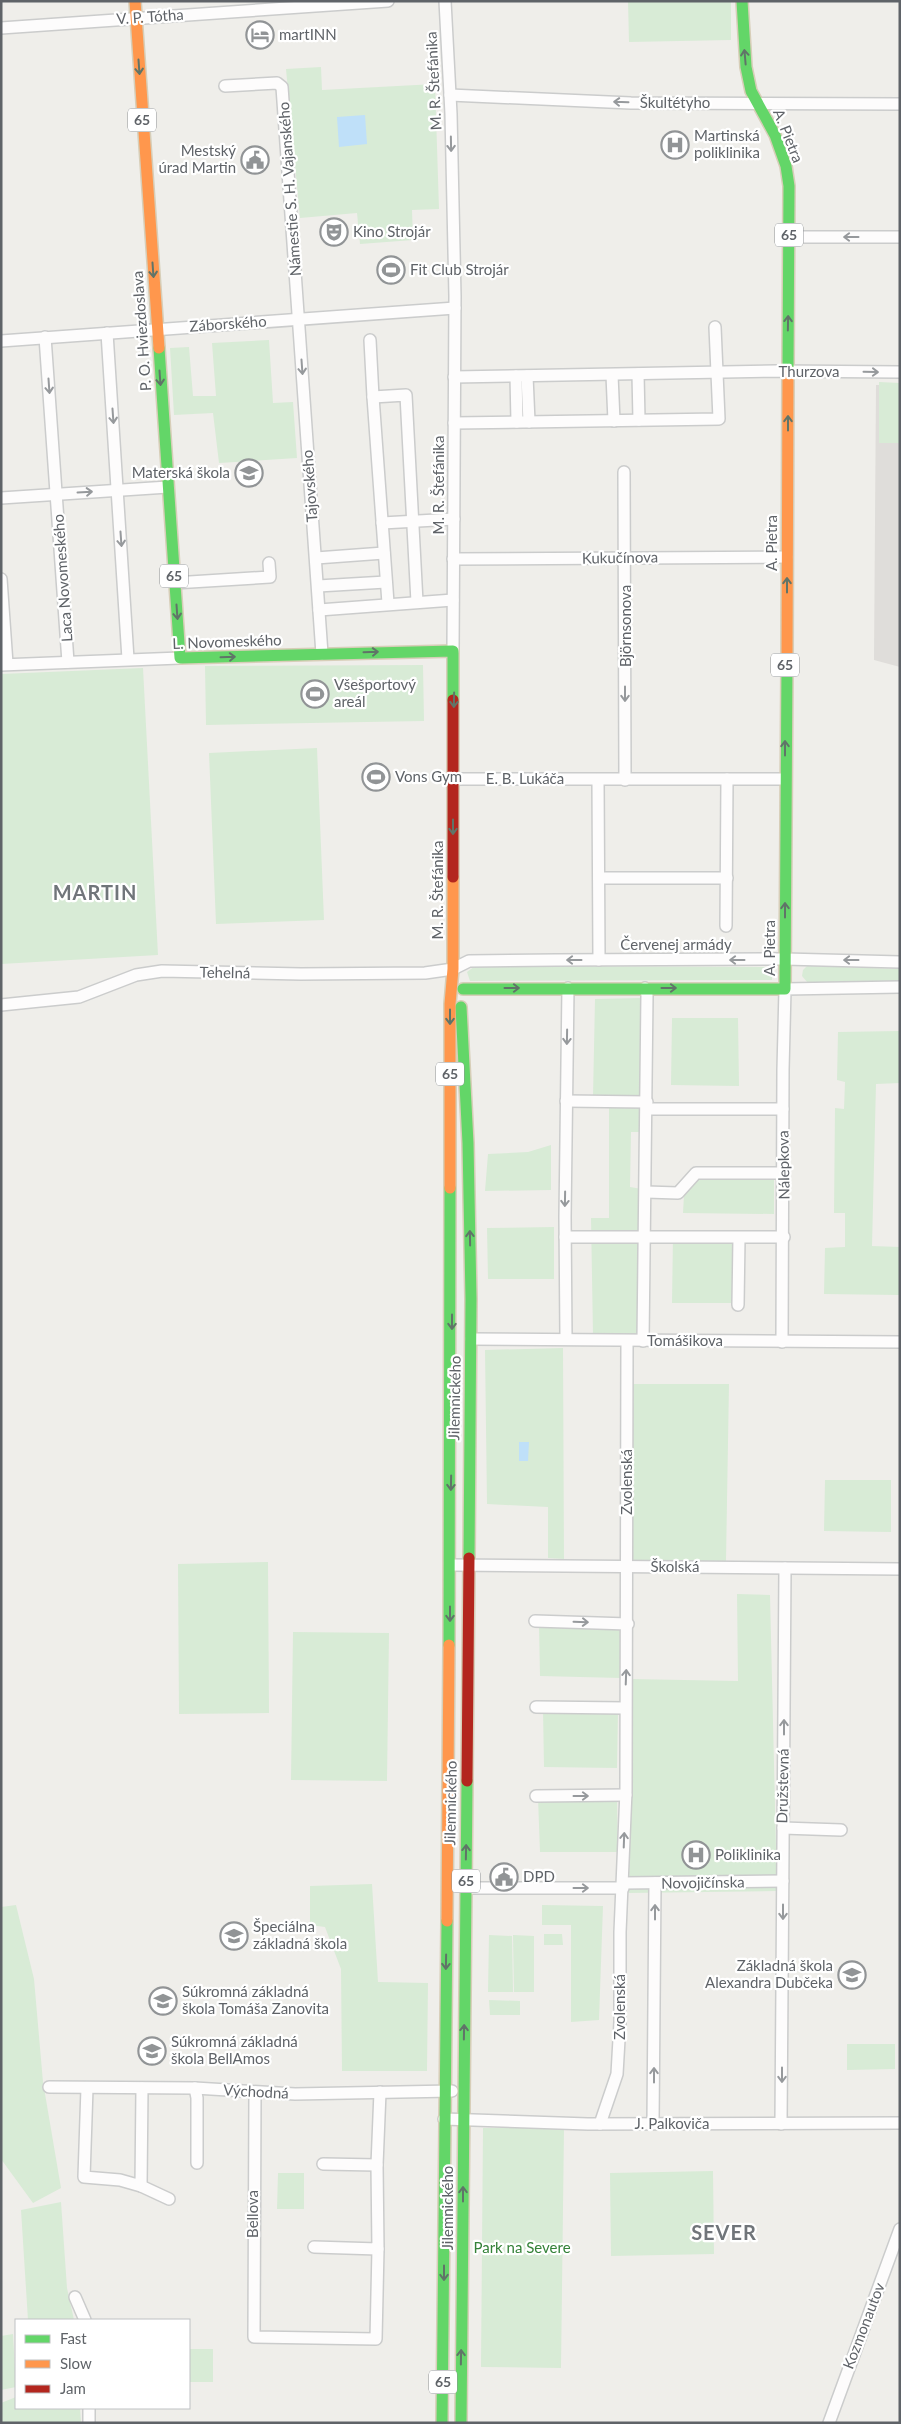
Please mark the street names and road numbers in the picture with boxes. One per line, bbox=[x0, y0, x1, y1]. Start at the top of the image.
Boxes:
street label: V. P. Tótha bbox=[116, 5, 184, 27]
street label: M. R. Štefánika bbox=[421, 31, 445, 131]
street label: Škultétyho bbox=[640, 93, 710, 111]
street label: Námestie S. H. Vajanského bbox=[274, 101, 304, 277]
street label: A. Pietra bbox=[770, 106, 808, 165]
road number: 65 bbox=[128, 108, 156, 132]
road number: 65 bbox=[775, 224, 803, 246]
street label: P. O. Hviezdoslava bbox=[128, 270, 154, 392]
street label: Záborského bbox=[189, 311, 267, 335]
street label: Thurzova bbox=[779, 362, 839, 380]
street label: M. R. Štefánika bbox=[429, 436, 447, 534]
street label: Tajovského bbox=[297, 449, 321, 523]
street label: Laca Novomeského bbox=[49, 514, 75, 642]
street label: A. Pietra bbox=[762, 515, 780, 571]
street label: Kukučínova bbox=[582, 547, 658, 567]
road number: 65 bbox=[160, 564, 188, 588]
street label: Björnsonova bbox=[616, 585, 634, 667]
street label: L. Novomeského bbox=[172, 630, 282, 652]
road number: 65 bbox=[771, 654, 799, 676]
street label: E. B. Lukáča bbox=[486, 769, 564, 787]
street label: M. R. Štefánika bbox=[428, 841, 446, 939]
street label: A. Pietra bbox=[760, 920, 778, 976]
street label: Červenej armády bbox=[620, 935, 732, 953]
street label: Tehelná bbox=[200, 963, 250, 981]
road number: 65 bbox=[436, 1062, 464, 1086]
street label: Nálepkova bbox=[773, 1130, 793, 1200]
street label: Tomášikova bbox=[647, 1331, 723, 1349]
street label: Jilemnického bbox=[444, 1355, 464, 1441]
street label: Zvolenská bbox=[617, 1449, 635, 1515]
street label: Školská bbox=[651, 1557, 699, 1575]
street label: Družstevná bbox=[772, 1748, 792, 1824]
street label: Jilemnického bbox=[440, 1760, 460, 1846]
road number: 65 bbox=[452, 1870, 480, 1892]
street label: Novojičínska bbox=[661, 1872, 745, 1892]
street label: Zvolenská bbox=[610, 1974, 628, 2040]
street label: Východná bbox=[223, 2080, 289, 2102]
street label: J. Palkoviča bbox=[635, 2114, 709, 2132]
street label: Jilemnického bbox=[438, 2166, 456, 2250]
street label: Bellova bbox=[243, 2190, 261, 2238]
street label: Kozmonautov bbox=[838, 2280, 888, 2371]
road number: 65 bbox=[429, 2370, 457, 2394]

